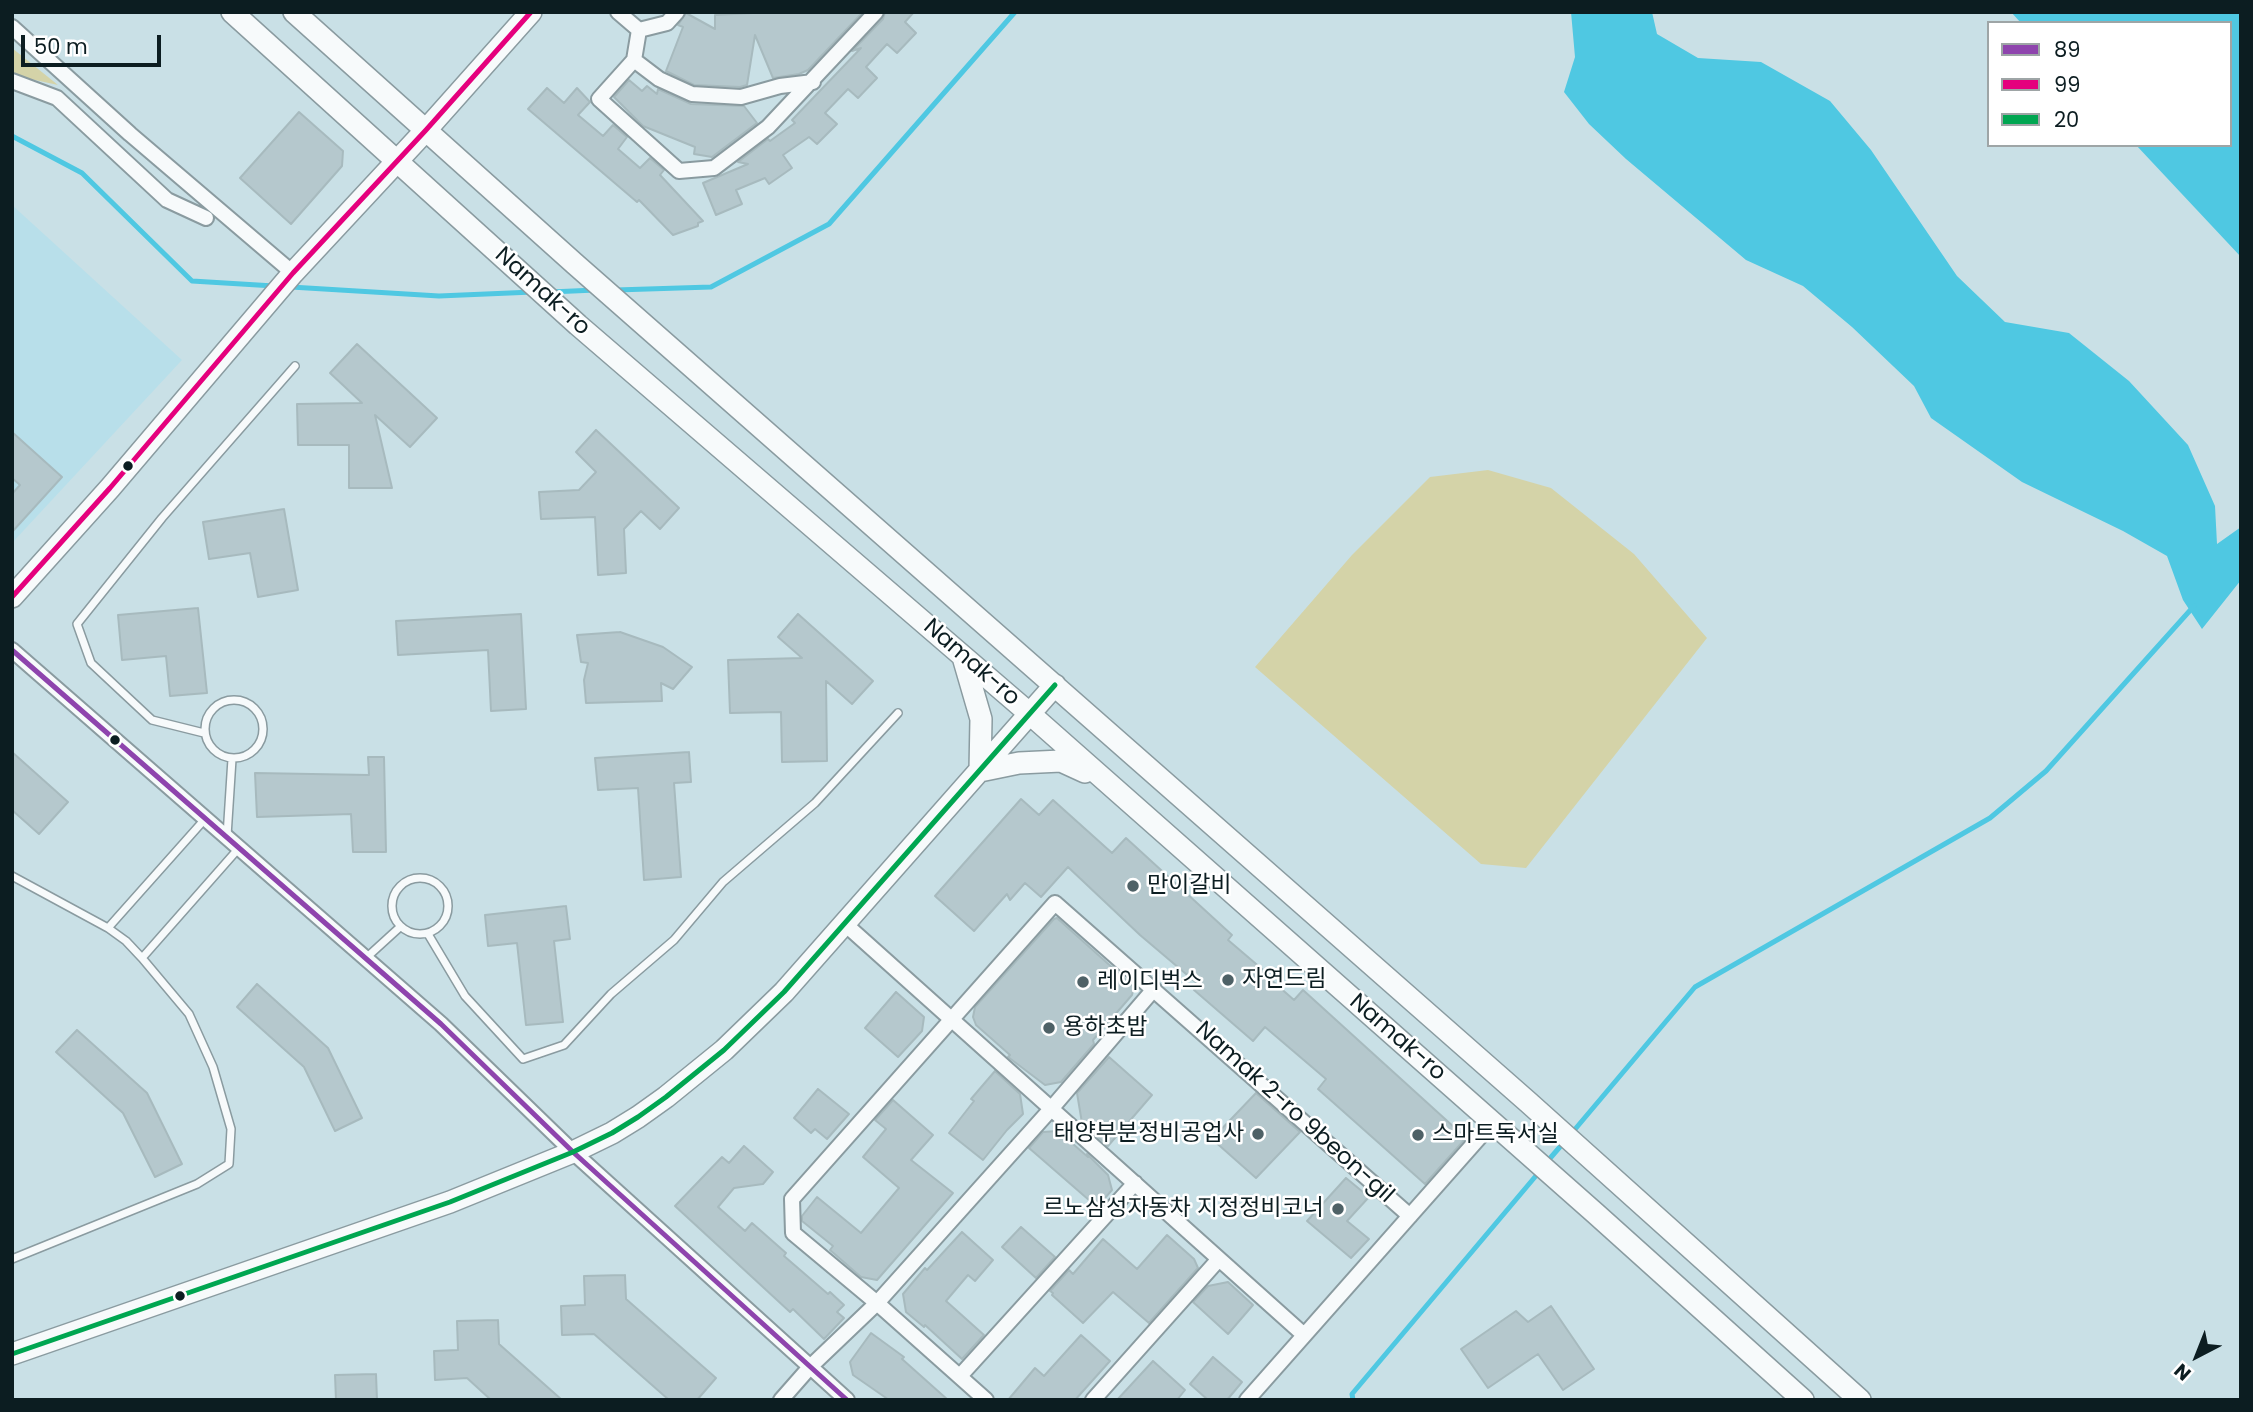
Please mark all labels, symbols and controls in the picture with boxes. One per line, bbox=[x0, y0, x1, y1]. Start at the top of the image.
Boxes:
scale bar bbox=[24, 21, 164, 65]
legend bbox=[1987, 21, 2232, 147]
text: 50 m bbox=[34, 32, 88, 61]
text: 89 bbox=[2054, 35, 2080, 64]
text: 99 bbox=[2054, 70, 2080, 99]
text: 20 bbox=[2054, 105, 2079, 134]
street label: Namak-ro bbox=[489, 242, 595, 342]
unlabelled marker bbox=[121, 459, 135, 473]
street label: Namak-ro bbox=[917, 614, 1025, 712]
unlabelled marker bbox=[108, 733, 122, 747]
place label: 만이갈비 bbox=[1147, 872, 1232, 900]
marker: 만이갈비 bbox=[1125, 878, 1141, 894]
place label: 자연드림 bbox=[1242, 966, 1327, 994]
place label: 레이디벅스 bbox=[1097, 968, 1203, 996]
marker: 자연드림 bbox=[1220, 972, 1236, 988]
marker: 레이디벅스 bbox=[1075, 974, 1091, 990]
street label: Namak-ro bbox=[1343, 989, 1451, 1087]
place label: 용하초밥 bbox=[1063, 1014, 1148, 1042]
street label: Namak 2-ro 9beon-gil bbox=[1189, 1017, 1399, 1209]
marker: 용하초밥 bbox=[1041, 1020, 1057, 1036]
place label: 태양부분정비공업사 bbox=[1054, 1120, 1244, 1148]
place label: 스마트독서실 bbox=[1432, 1121, 1559, 1149]
marker: 태양부분정비공업사 bbox=[1250, 1126, 1266, 1142]
marker: 스마트독서실 bbox=[1410, 1127, 1426, 1143]
place label: 르노삼성자동차 지정정비코너 bbox=[1043, 1195, 1324, 1223]
marker: 르노삼성자동차 지정정비코너 bbox=[1330, 1201, 1346, 1217]
unlabelled marker bbox=[173, 1289, 187, 1303]
north arrow bbox=[2162, 1321, 2232, 1391]
text: N bbox=[2168, 1357, 2197, 1387]

